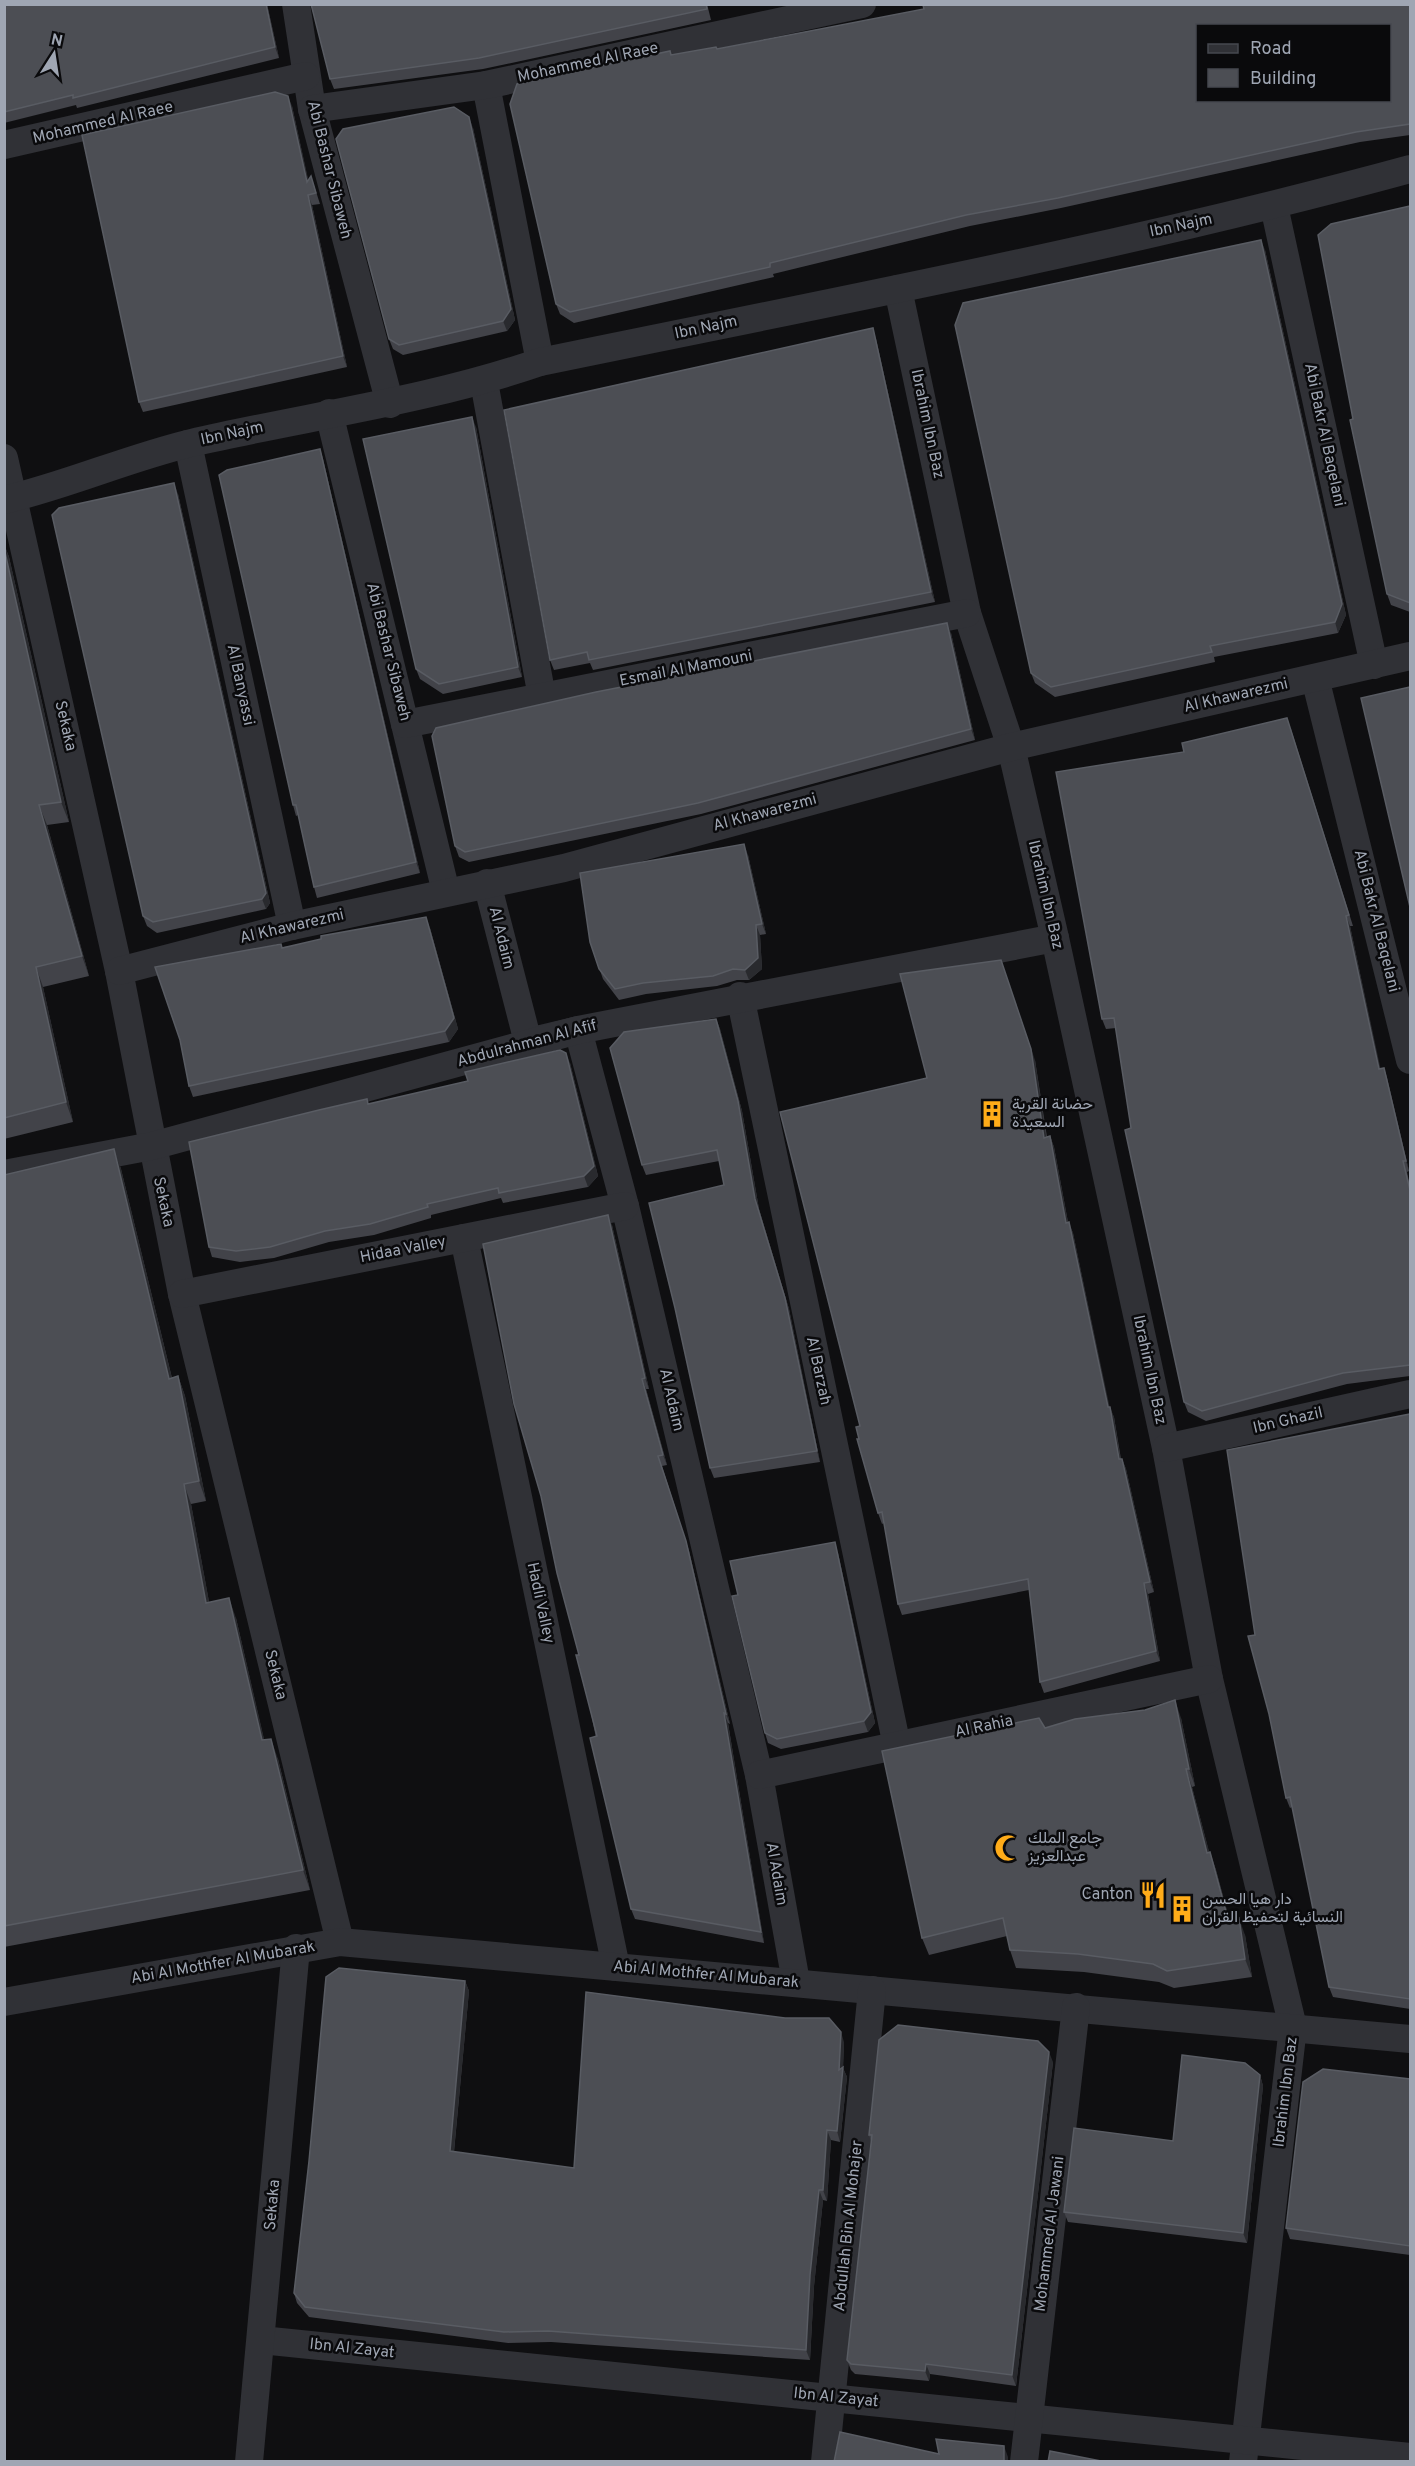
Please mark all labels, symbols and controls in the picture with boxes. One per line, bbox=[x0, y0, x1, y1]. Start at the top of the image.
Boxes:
north arrow bbox=[24, 24, 84, 84]
legend bbox=[1196, 24, 1391, 102]
text: N bbox=[49, 30, 64, 52]
street label: Mohammed Al Raee bbox=[516, 38, 660, 88]
text: Road bbox=[1250, 38, 1292, 61]
text: Building bbox=[1250, 68, 1316, 91]
street label: Mohammed Al Raee bbox=[31, 97, 175, 149]
street label: Abi Bashar Sibaweh bbox=[302, 99, 356, 241]
street label: Ibn Najm bbox=[1148, 210, 1214, 242]
street label: Ibn Najm bbox=[673, 312, 739, 344]
street label: Abi Bakr Al Baqelani bbox=[1299, 361, 1349, 509]
street label: Ibrahim Ibn Baz bbox=[906, 367, 948, 481]
street label: Ibn Najm bbox=[199, 418, 265, 450]
street label: Abi Bashar Sibaweh bbox=[361, 581, 415, 723]
street label: Al Banyassi bbox=[222, 642, 258, 728]
street label: Esmail Al Mamouni bbox=[618, 646, 754, 692]
street label: Al Khawarezmi bbox=[1182, 674, 1290, 718]
street label: Sekaka bbox=[50, 699, 80, 753]
street label: Al Khawarezmi bbox=[711, 790, 819, 836]
street label: Ibrahim Ibn Baz bbox=[1023, 838, 1067, 952]
street label: Abi Bakr Al Baqelani bbox=[1349, 848, 1403, 994]
street label: Al Khawarezmi bbox=[238, 905, 346, 949]
street label: Al Adaim bbox=[484, 905, 518, 971]
street label: Abdulrahman Al Afif bbox=[455, 1016, 600, 1072]
place label: حضانة القرية السعيدة bbox=[1012, 1095, 1093, 1133]
building icon: حضانة القرية السعيدة bbox=[977, 1099, 1007, 1129]
street label: Sekaka bbox=[148, 1175, 178, 1229]
street label: Hidaa Valley bbox=[358, 1232, 448, 1268]
street label: Ibrahim Ibn Baz bbox=[1128, 1313, 1170, 1427]
street label: Al Barzah bbox=[801, 1335, 835, 1407]
street label: Al Adaim bbox=[654, 1367, 688, 1433]
street label: Ibn Ghazil bbox=[1251, 1403, 1325, 1439]
street label: Hadli Valley bbox=[522, 1561, 558, 1645]
street label: Sekaka bbox=[259, 1648, 291, 1702]
street label: Al Rahia bbox=[953, 1711, 1015, 1743]
place label: جامع الملك عبدالعزيز bbox=[1027, 1829, 1102, 1867]
mosque icon: جامع الملك عبدالعزيز bbox=[993, 1833, 1023, 1863]
street label: Al Adaim bbox=[761, 1841, 791, 1907]
restaurant icon: Canton bbox=[1138, 1880, 1168, 1910]
place label: Canton bbox=[1082, 1885, 1133, 1905]
place label: دار هيا الحسن النسائية لتحفيظ القران bbox=[1202, 1890, 1343, 1928]
building icon: دار هيا الحسن النسائية لتحفيظ القران bbox=[1167, 1894, 1197, 1924]
street label: Abi Al Mothfer Al Mubarak bbox=[129, 1937, 317, 1989]
street label: Abi Al Mothfer Al Mubarak bbox=[612, 1957, 800, 1993]
street label: Ibrahim Ibn Baz bbox=[1269, 2035, 1303, 2149]
street label: Abdullah Bin Al Mohajer bbox=[830, 2139, 868, 2313]
street label: Mohammed Al Jawani bbox=[1031, 2155, 1069, 2313]
street label: Sekaka bbox=[261, 2179, 285, 2231]
street label: Ibn Al Zayat bbox=[308, 2335, 396, 2363]
street label: Ibn Al Zayat bbox=[792, 2384, 880, 2412]

